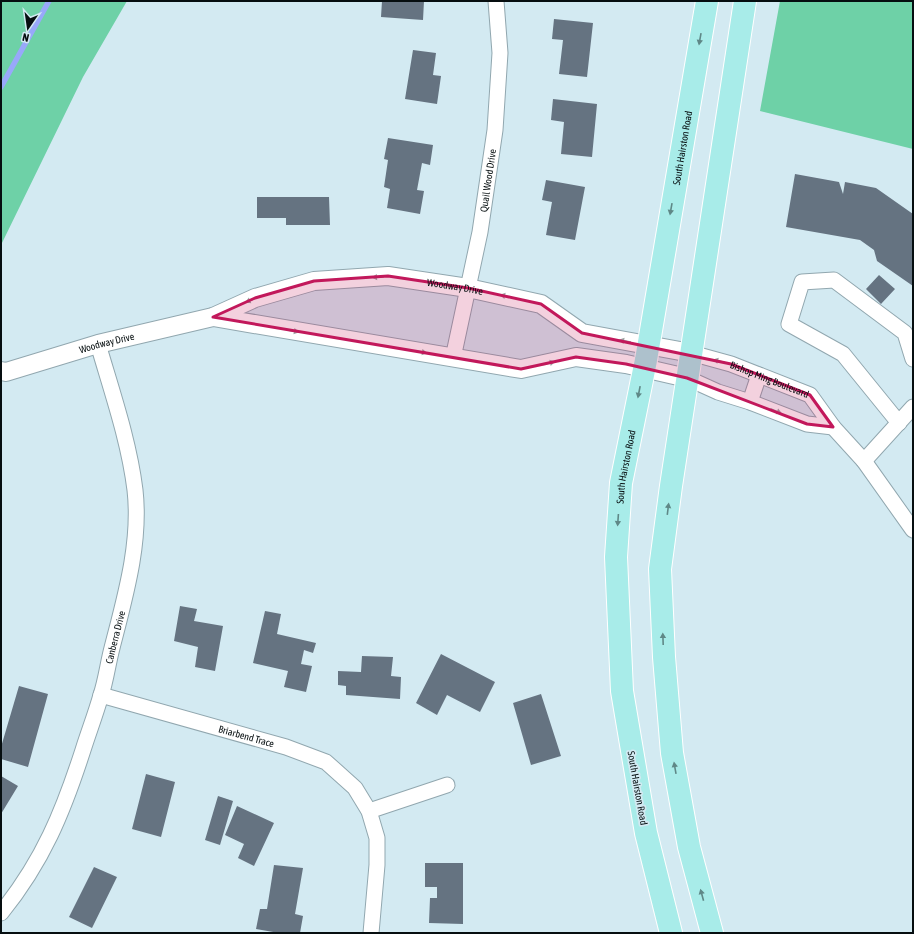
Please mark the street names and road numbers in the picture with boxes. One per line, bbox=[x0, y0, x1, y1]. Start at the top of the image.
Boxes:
street label: South Hairston Road bbox=[671, 110, 694, 186]
street label: Quail Wood Drive bbox=[478, 148, 498, 213]
street label: Woodway Drive bbox=[426, 277, 484, 297]
street label: Woodway Drive bbox=[78, 331, 136, 355]
street label: Bishop Ming Boulevard bbox=[729, 359, 811, 400]
street label: South Hairston Road bbox=[615, 429, 638, 504]
street label: Canberra Drive bbox=[104, 609, 127, 665]
street label: Briarbend Trace bbox=[217, 723, 276, 750]
street label: South Hairston Road bbox=[626, 750, 649, 826]

